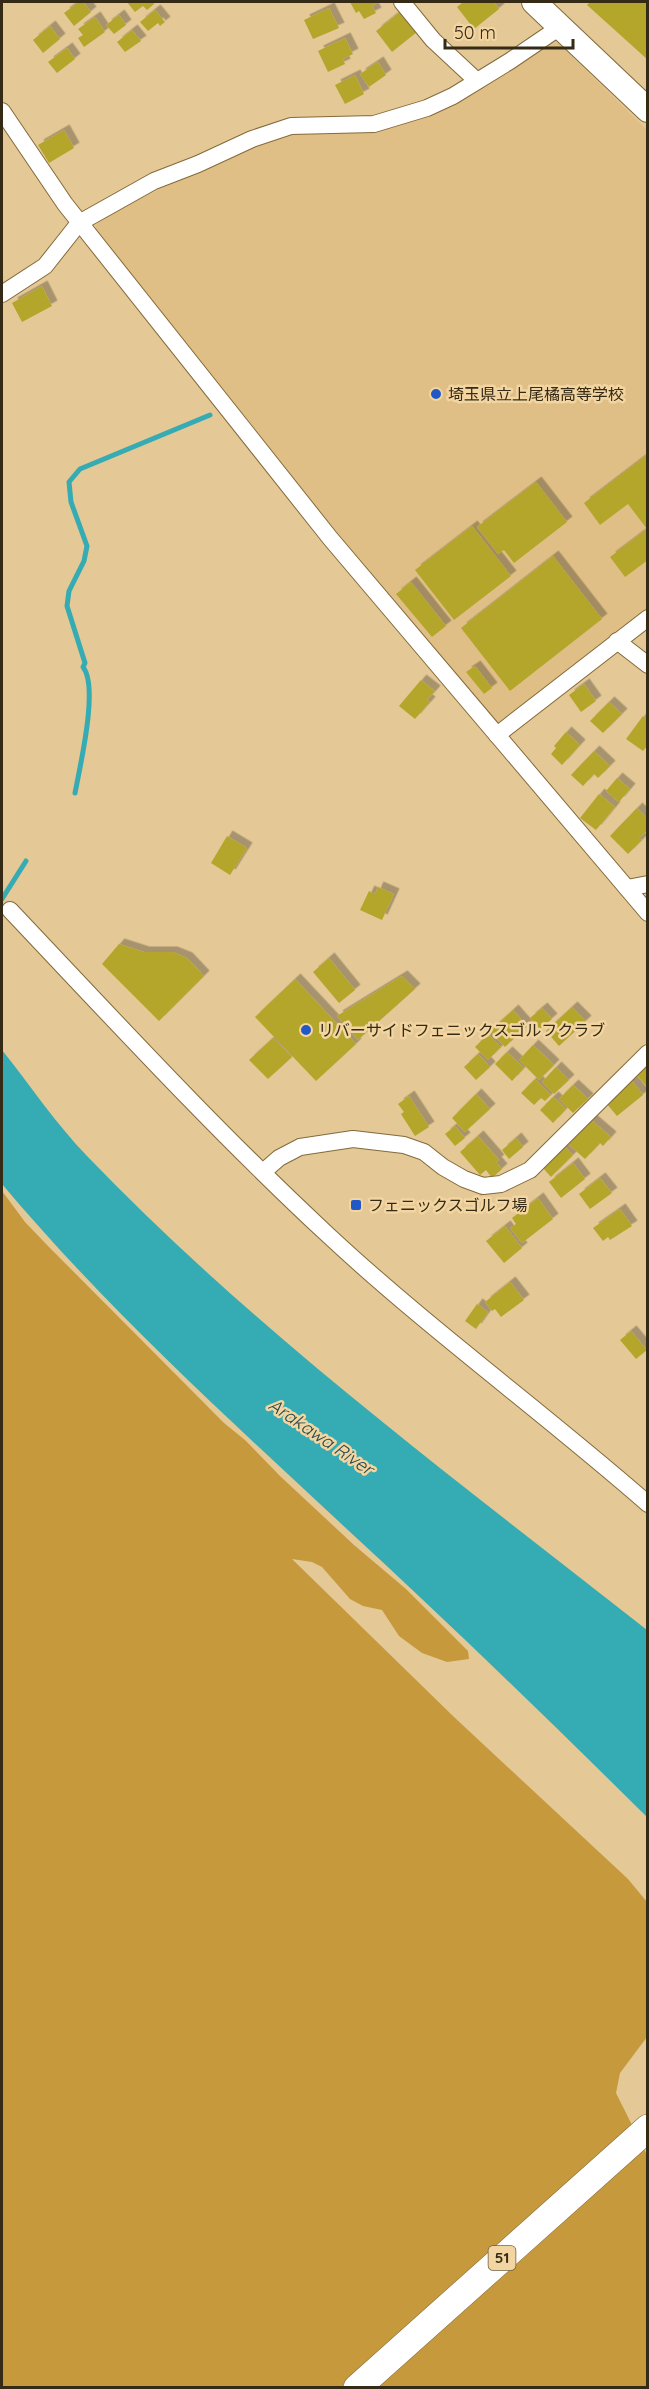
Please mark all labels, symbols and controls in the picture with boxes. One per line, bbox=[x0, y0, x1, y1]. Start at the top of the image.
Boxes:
scale bar bbox=[445, 12, 572, 50]
text: 50 m bbox=[454, 21, 496, 44]
place label: 埼玉県立上尾橘高等学校 bbox=[448, 384, 624, 404]
marker: 埼玉県立上尾橘高等学校 bbox=[429, 387, 443, 401]
place label: リバーサイドフェニックスゴルフクラブ bbox=[318, 1020, 605, 1040]
marker: リバーサイドフェニックスゴルフクラブ bbox=[299, 1023, 313, 1037]
place label: フェニックスゴルフ場 bbox=[368, 1195, 528, 1215]
marker: フェニックスゴルフ場 bbox=[349, 1198, 363, 1212]
water label: Arakawa River bbox=[264, 1393, 380, 1481]
road number: 51 bbox=[488, 2246, 516, 2270]

